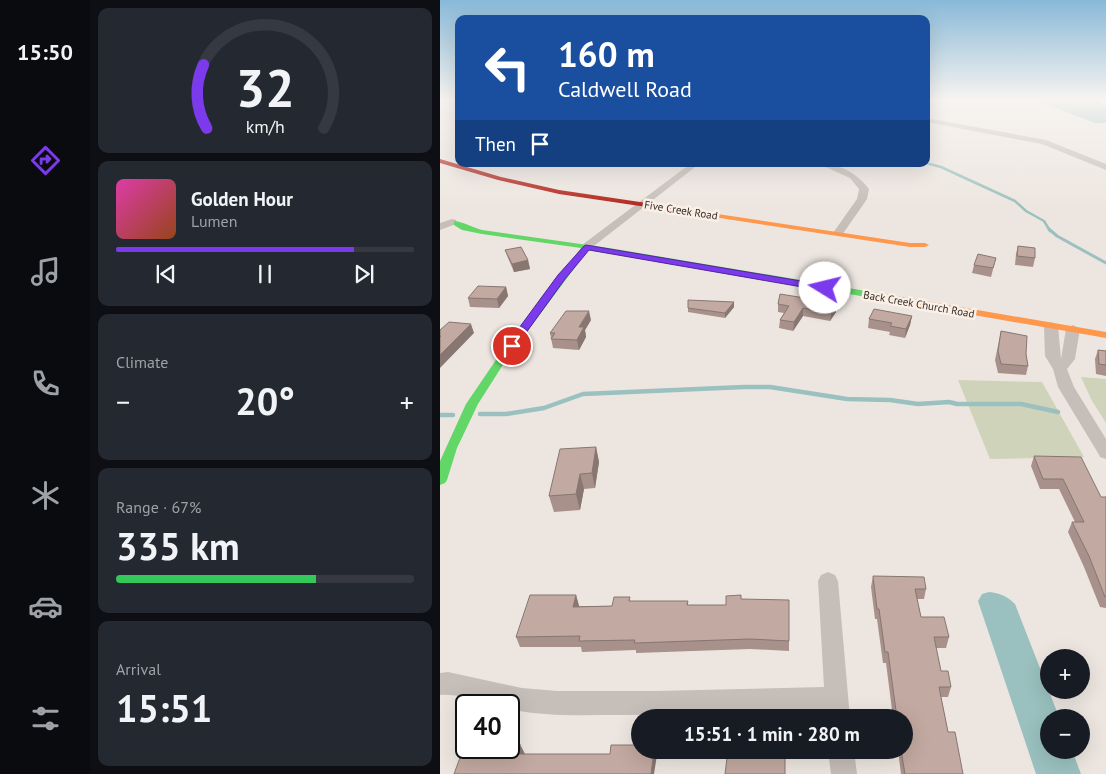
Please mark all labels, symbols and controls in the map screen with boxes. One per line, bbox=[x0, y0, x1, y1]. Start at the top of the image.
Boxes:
text: 160 m bbox=[558, 31, 655, 77]
icon: left bbox=[475, 35, 540, 100]
text: 15:50 bbox=[17, 38, 73, 66]
text: 32 bbox=[236, 54, 294, 121]
text: Caldwell Road bbox=[558, 75, 692, 103]
text: km/h bbox=[245, 115, 285, 138]
icon: arrive bbox=[526, 130, 554, 158]
text: Then bbox=[475, 132, 516, 156]
icon: directions bbox=[28, 143, 63, 178]
text: Golden Hour bbox=[191, 187, 293, 211]
street label: Five Creek Road bbox=[643, 197, 719, 223]
text: Lumen bbox=[191, 211, 237, 231]
icon: music bbox=[28, 254, 63, 289]
icon: previous bbox=[152, 260, 180, 288]
icon: pause bbox=[251, 260, 279, 288]
icon: next bbox=[350, 260, 378, 288]
position arrow bbox=[798, 261, 850, 313]
street label: Back Creek Church Road bbox=[862, 287, 976, 321]
pin bbox=[491, 325, 533, 367]
icon: arrive bbox=[498, 332, 526, 360]
text: Climate bbox=[116, 352, 168, 372]
icon: phone bbox=[28, 366, 63, 401]
text: 20° bbox=[235, 376, 295, 425]
text: − bbox=[116, 383, 130, 420]
text: + bbox=[400, 383, 414, 420]
icon: climate bbox=[28, 478, 63, 513]
text: Range · 67% bbox=[116, 497, 201, 517]
text: 335 km bbox=[116, 521, 240, 570]
icon: car bbox=[28, 589, 63, 624]
map controls bbox=[1040, 649, 1090, 759]
button: + bbox=[1040, 649, 1090, 699]
text: Arrival bbox=[116, 659, 161, 679]
text: 15:51 bbox=[116, 683, 212, 732]
speed limit sign: 40 bbox=[455, 694, 520, 759]
icon: filters bbox=[28, 701, 63, 736]
button: − bbox=[1040, 709, 1090, 759]
text: 15:51 · 1 min · 280 m bbox=[684, 722, 860, 746]

